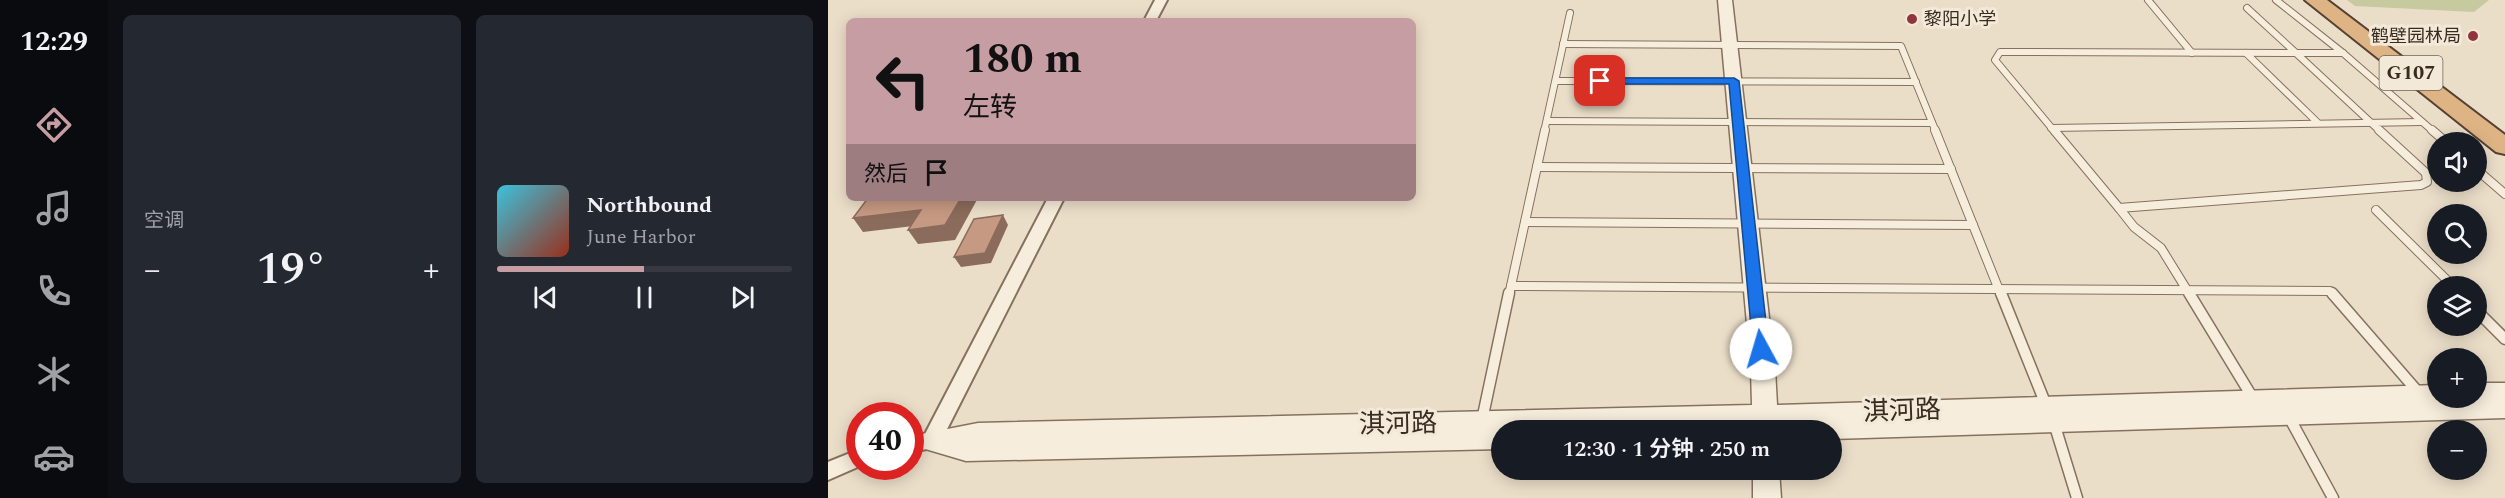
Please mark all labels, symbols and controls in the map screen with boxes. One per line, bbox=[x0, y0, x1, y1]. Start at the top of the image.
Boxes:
place label: 黎阳小学 bbox=[1924, 6, 1996, 33]
marker: 黎阳小学 bbox=[1905, 12, 1919, 26]
text: 12:29 bbox=[20, 21, 88, 63]
place label: 鹤壁园林局 bbox=[2371, 23, 2461, 50]
text: 180 m bbox=[963, 28, 1082, 91]
marker: 鹤壁园林局 bbox=[2466, 29, 2480, 43]
icon: left bbox=[864, 42, 942, 120]
pin bbox=[1574, 55, 1625, 106]
road number: G107 bbox=[2380, 56, 2442, 90]
icon: arrive bbox=[1583, 64, 1616, 97]
text: 左转 bbox=[963, 87, 1017, 129]
icon: directions bbox=[33, 104, 75, 146]
map controls bbox=[2427, 132, 2487, 480]
button: sound bbox=[2427, 132, 2487, 192]
icon: arrive bbox=[920, 156, 953, 189]
text: 然后 bbox=[864, 158, 908, 191]
icon: music bbox=[33, 187, 75, 229]
text: Northbound bbox=[587, 189, 712, 222]
button: search bbox=[2427, 204, 2487, 264]
text: 空调 bbox=[144, 206, 184, 236]
text: June Harbor bbox=[587, 222, 696, 252]
text: 19° bbox=[256, 235, 327, 304]
text: − bbox=[144, 245, 161, 295]
text: + bbox=[423, 245, 440, 295]
icon: phone bbox=[33, 270, 75, 312]
button: layers bbox=[2427, 276, 2487, 336]
icon: previous bbox=[529, 281, 562, 314]
icon: pause bbox=[628, 281, 661, 314]
icon: next bbox=[726, 281, 759, 314]
position arrow bbox=[1729, 317, 1793, 381]
button: + bbox=[2427, 348, 2487, 408]
icon: climate bbox=[33, 353, 75, 395]
street label: 淇河路 bbox=[1862, 390, 1942, 432]
speed limit sign: 40 bbox=[846, 402, 924, 480]
street label: 淇河路 bbox=[1359, 403, 1437, 445]
button: − bbox=[2427, 420, 2487, 480]
text: 12:30 · 1 分钟 · 250 m bbox=[1563, 433, 1770, 466]
icon: car bbox=[33, 436, 75, 478]

